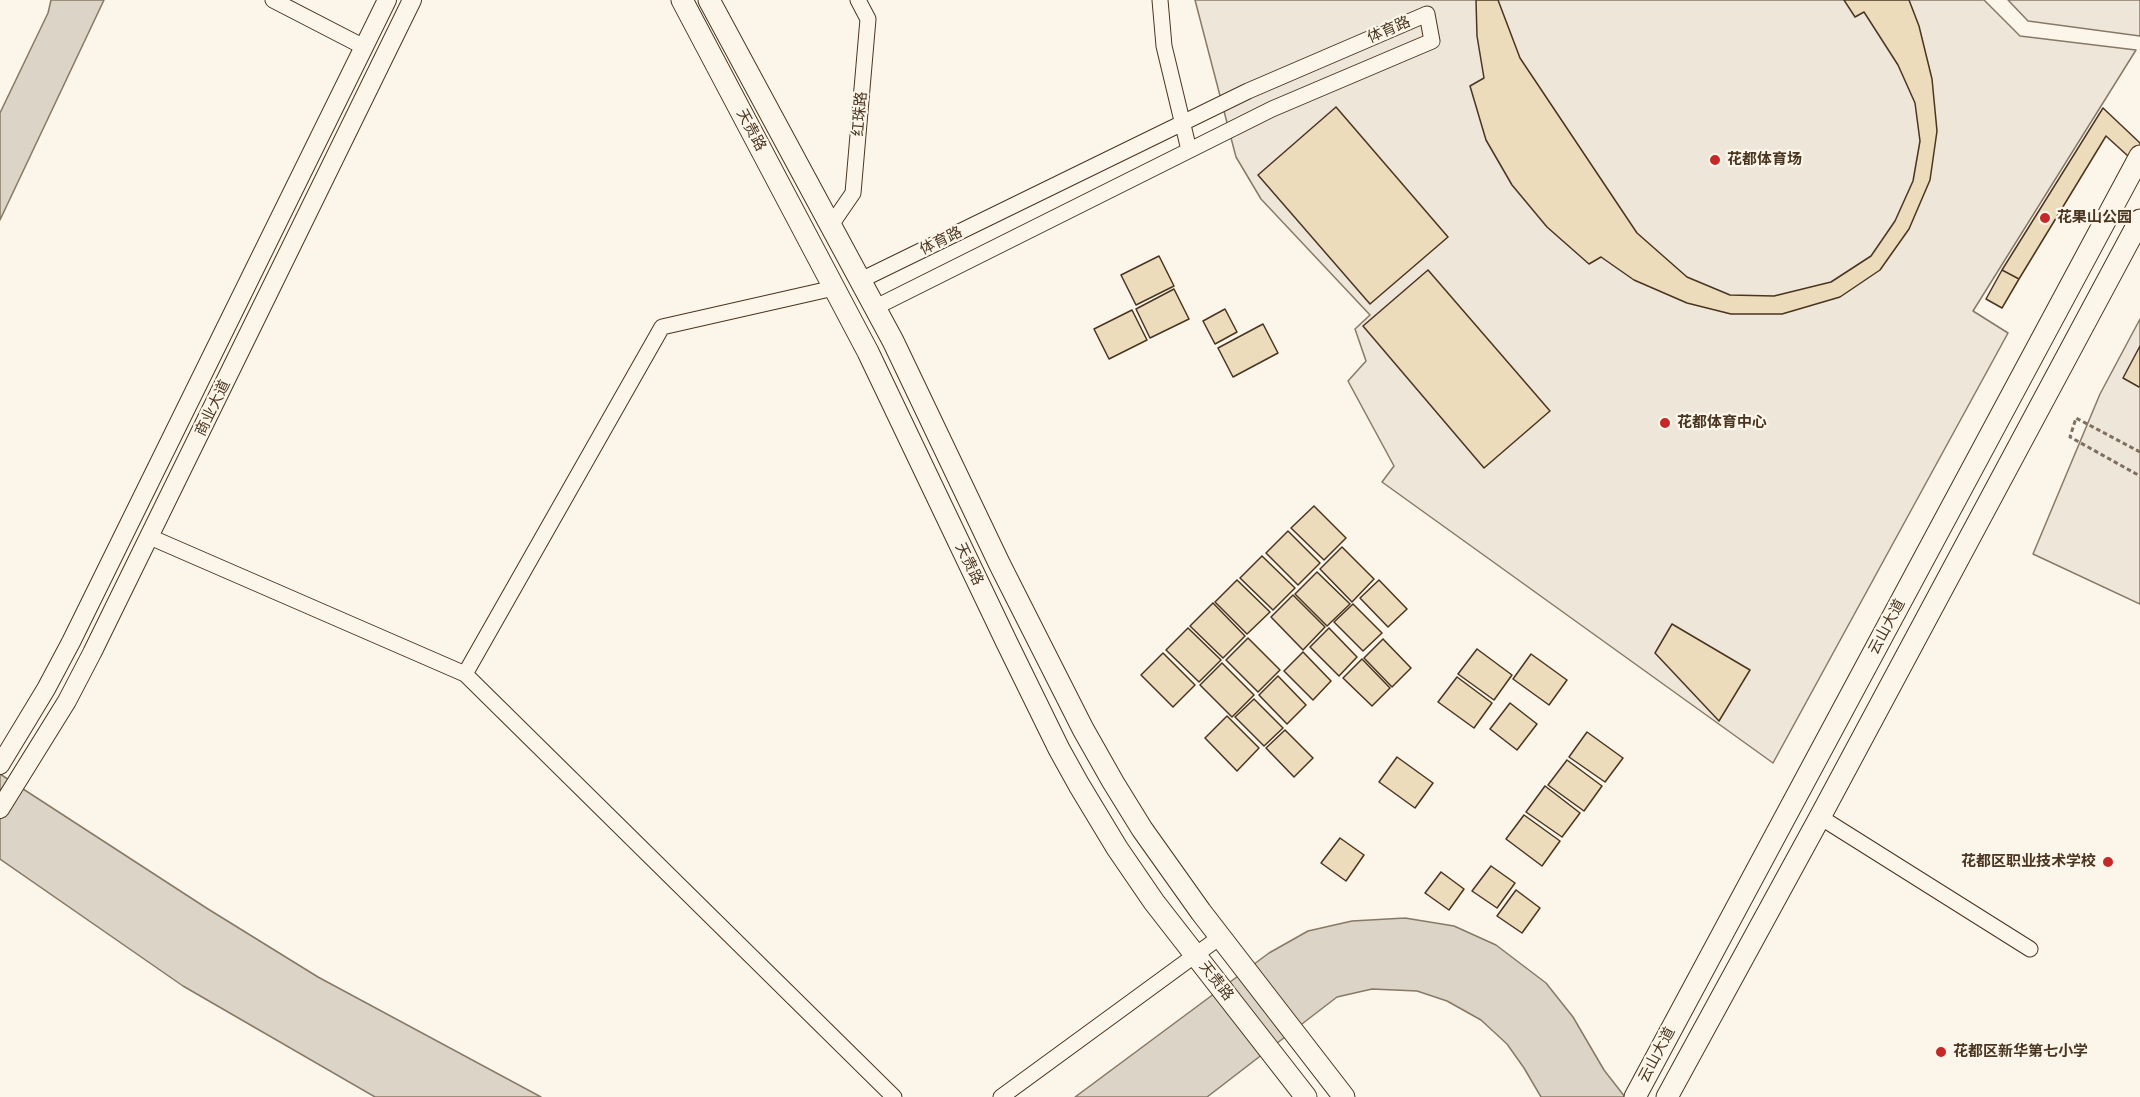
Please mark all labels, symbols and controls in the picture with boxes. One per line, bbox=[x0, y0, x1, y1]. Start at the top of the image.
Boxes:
street label: 体育路 bbox=[1365, 13, 1413, 47]
street label: 红珠路 bbox=[849, 91, 871, 137]
street label: 天贵路 bbox=[732, 106, 770, 154]
place label: 花都体育场 bbox=[1727, 151, 1802, 169]
marker: 花都体育场 bbox=[1708, 153, 1722, 167]
place label: 花果山公园 bbox=[2057, 209, 2132, 227]
marker: 花果山公园 bbox=[2038, 211, 2052, 225]
street label: 体育路 bbox=[917, 223, 965, 259]
street label: 商业大道 bbox=[192, 377, 234, 439]
place label: 花都体育中心 bbox=[1677, 414, 1767, 432]
marker: 花都体育中心 bbox=[1658, 416, 1672, 430]
street label: 天贵路 bbox=[951, 540, 987, 588]
street label: 云山大道 bbox=[1865, 596, 1909, 658]
place label: 花都区职业技术学校 bbox=[1961, 853, 2096, 871]
marker: 花都区职业技术学校 bbox=[2101, 855, 2115, 869]
street label: 天贵路 bbox=[1195, 958, 1237, 1004]
street label: 云山大道 bbox=[1635, 1024, 1679, 1086]
place label: 花都区新华第七小学 bbox=[1953, 1043, 2088, 1061]
marker: 花都区新华第七小学 bbox=[1934, 1045, 1948, 1059]

